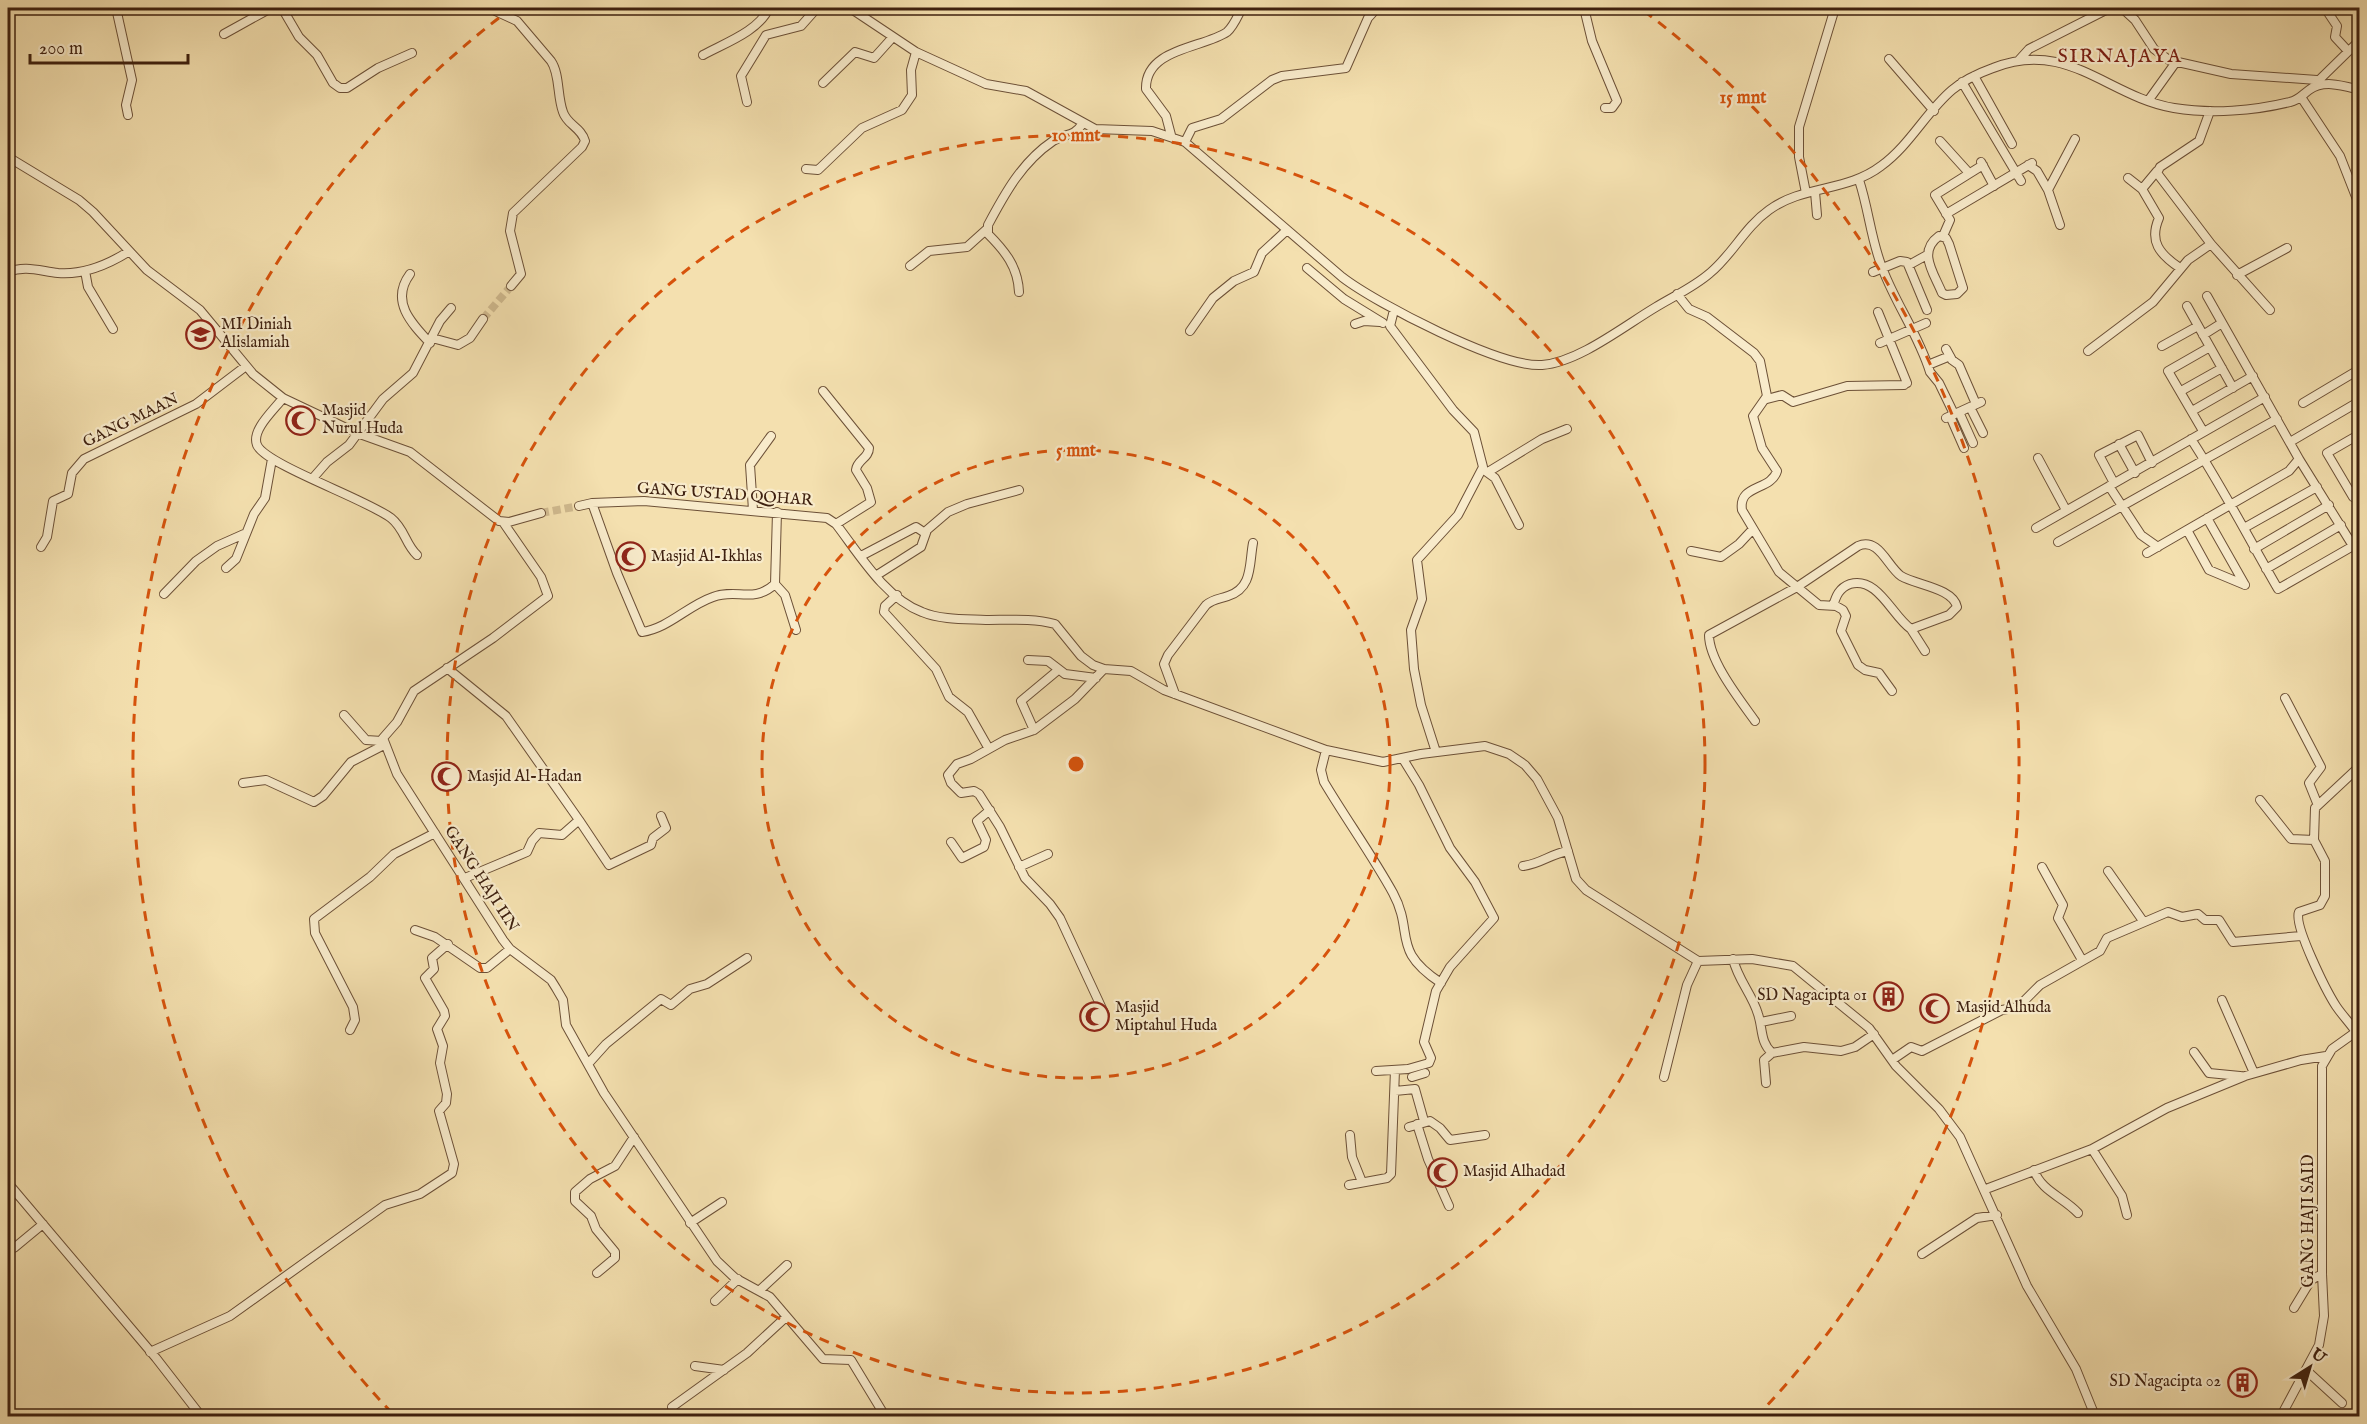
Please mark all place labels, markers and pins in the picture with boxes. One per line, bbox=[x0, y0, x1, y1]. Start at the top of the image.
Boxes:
place label: MI Diniah Alislamiah bbox=[220, 315, 292, 353]
school or university icon: MI Diniah Alislamiah bbox=[184, 318, 216, 350]
place label: Masjid Nurul Huda bbox=[322, 401, 403, 439]
mosque icon: Masjid Nurul Huda bbox=[285, 404, 317, 436]
mosque icon: Masjid Al-Ikhlas bbox=[614, 541, 646, 573]
place label: Masjid Al-Ikhlas bbox=[651, 547, 763, 567]
centre of rings bbox=[1066, 754, 1086, 774]
mosque icon: Masjid Al-Hadan bbox=[430, 761, 462, 793]
place label: Masjid Al-Hadan bbox=[467, 767, 582, 787]
building icon: SD Nagacipta 01 bbox=[1872, 980, 1904, 1012]
place label: SD Nagacipta 01 bbox=[1757, 986, 1867, 1006]
mosque icon: Masjid Alhuda bbox=[1919, 992, 1951, 1024]
place label: Masjid Miptahul Huda bbox=[1115, 998, 1217, 1036]
place label: Masjid Alhuda bbox=[1956, 998, 2051, 1018]
mosque icon: Masjid Miptahul Huda bbox=[1078, 1001, 1110, 1033]
mosque icon: Masjid Alhadad bbox=[1426, 1156, 1458, 1188]
place label: Masjid Alhadad bbox=[1463, 1162, 1566, 1182]
building icon: SD Nagacipta 02 bbox=[2226, 1366, 2258, 1398]
place label: SD Nagacipta 02 bbox=[2110, 1372, 2221, 1392]

